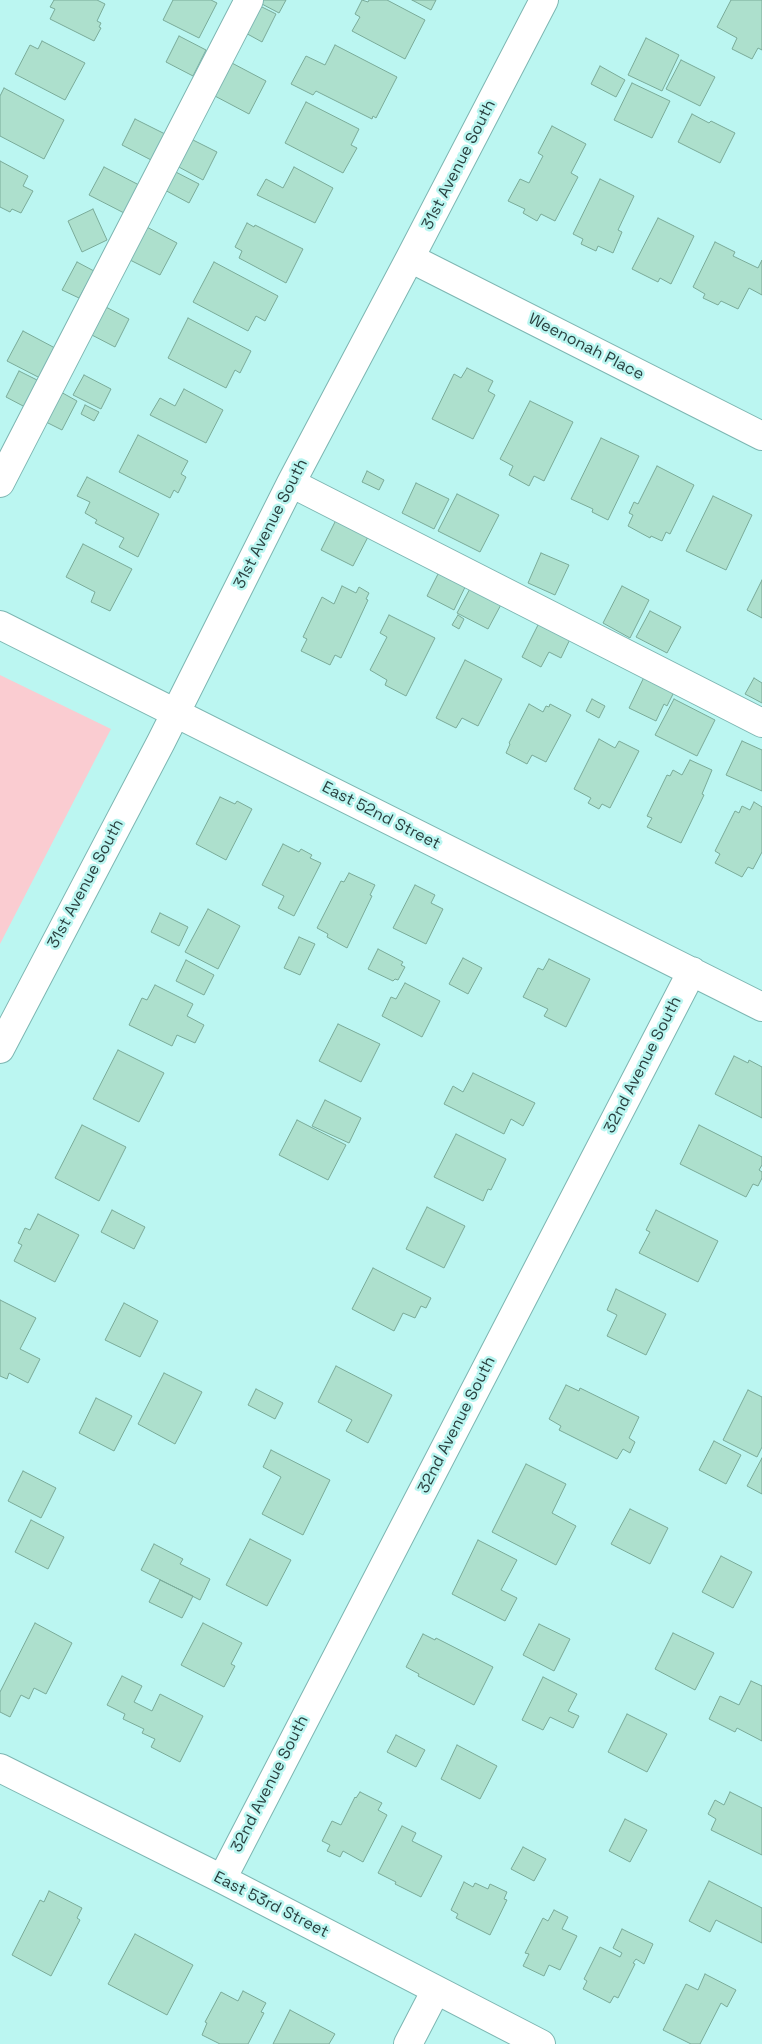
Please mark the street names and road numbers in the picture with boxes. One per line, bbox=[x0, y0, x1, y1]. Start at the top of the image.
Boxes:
street label: 31st Avenue South bbox=[418, 97, 500, 233]
street label: Weenonah Place bbox=[525, 310, 647, 384]
street label: 31st Avenue South bbox=[230, 456, 312, 592]
street label: East 52nd Street bbox=[319, 778, 443, 854]
street label: 31st Avenue South bbox=[44, 816, 128, 952]
street label: 32nd Avenue South bbox=[600, 993, 686, 1137]
street label: 32nd Avenue South bbox=[414, 1353, 500, 1497]
street label: 32nd Avenue South bbox=[227, 1712, 313, 1856]
street label: East 53rd Street bbox=[210, 1868, 332, 1942]

